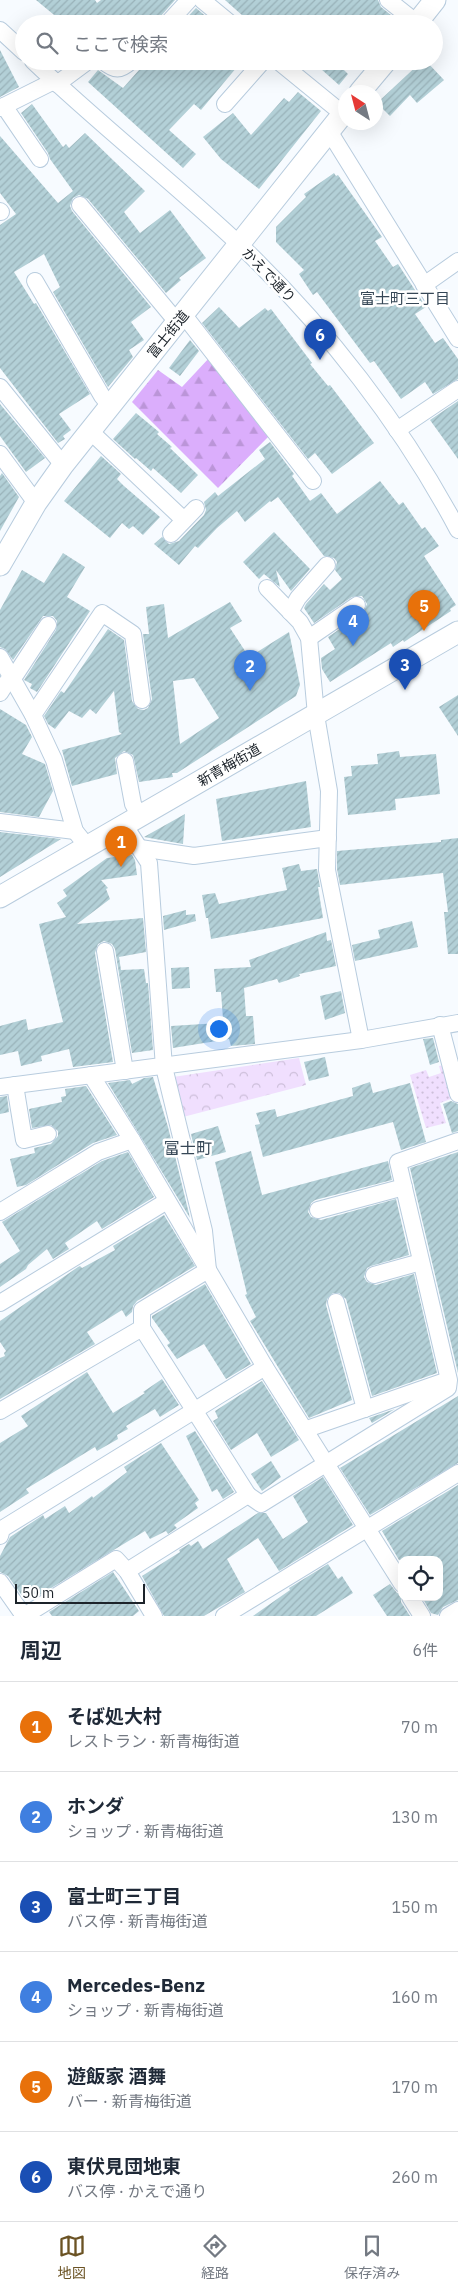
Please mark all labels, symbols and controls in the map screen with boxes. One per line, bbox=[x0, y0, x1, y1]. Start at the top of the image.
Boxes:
search box bbox=[15, 15, 443, 70]
icon: search bbox=[33, 29, 61, 57]
text: ここで検索 bbox=[73, 32, 168, 56]
north arrow bbox=[338, 85, 383, 130]
street label: かえで通り bbox=[238, 244, 300, 306]
district label: 富士町三丁目 bbox=[360, 289, 450, 308]
street label: 富士街道 bbox=[143, 307, 193, 361]
pin: 6 bbox=[304, 319, 336, 360]
pin: 5 bbox=[408, 590, 440, 631]
pin: 4 bbox=[337, 605, 369, 646]
pin: 3 bbox=[389, 649, 421, 690]
pin: 2 bbox=[234, 650, 266, 691]
street label: 新青梅街道 bbox=[194, 740, 264, 790]
pin: 1 bbox=[105, 826, 137, 867]
your location bbox=[206, 1016, 232, 1042]
district label: 富士町 bbox=[164, 1138, 212, 1158]
map controls bbox=[398, 1556, 443, 1601]
button: locate bbox=[398, 1556, 443, 1601]
scale bar bbox=[15, 1581, 145, 1604]
text: 50 m bbox=[22, 1584, 54, 1602]
text: 周辺 bbox=[20, 1636, 62, 1664]
text: 6件 bbox=[412, 1640, 438, 1660]
text: そば処大村 bbox=[67, 1704, 162, 1728]
text: 1 bbox=[31, 1717, 41, 1737]
text: 70 m bbox=[401, 1717, 438, 1737]
text: レストラン · 新青梅街道 bbox=[67, 1731, 240, 1751]
text: ホンダ bbox=[67, 1794, 124, 1818]
text: 2 bbox=[31, 1807, 41, 1827]
text: 130 m bbox=[391, 1807, 438, 1827]
text: ショップ · 新青梅街道 bbox=[67, 1821, 224, 1841]
text: 富士町三丁目 bbox=[67, 1884, 181, 1908]
text: 3 bbox=[31, 1897, 41, 1917]
text: 150 m bbox=[391, 1897, 438, 1917]
text: バス停 · 新青梅街道 bbox=[67, 1911, 208, 1931]
text: Mercedes-Benz bbox=[67, 1973, 205, 1997]
text: 4 bbox=[31, 1987, 41, 2007]
text: 160 m bbox=[391, 1987, 438, 2007]
text: ショップ · 新青梅街道 bbox=[67, 2000, 224, 2020]
text: 遊飯家 酒舞 bbox=[67, 2064, 166, 2088]
text: 5 bbox=[31, 2077, 41, 2097]
text: 170 m bbox=[391, 2077, 438, 2097]
text: バー · 新青梅街道 bbox=[67, 2091, 192, 2111]
text: 東伏見団地東 bbox=[67, 2154, 181, 2178]
text: 6 bbox=[31, 2167, 41, 2187]
text: 260 m bbox=[391, 2167, 438, 2187]
text: バス停 · かえで通り bbox=[67, 2181, 207, 2201]
tab: 地図 bbox=[58, 2232, 86, 2282]
tab: 経路 bbox=[201, 2232, 229, 2282]
tab: 保存済み bbox=[344, 2232, 400, 2282]

